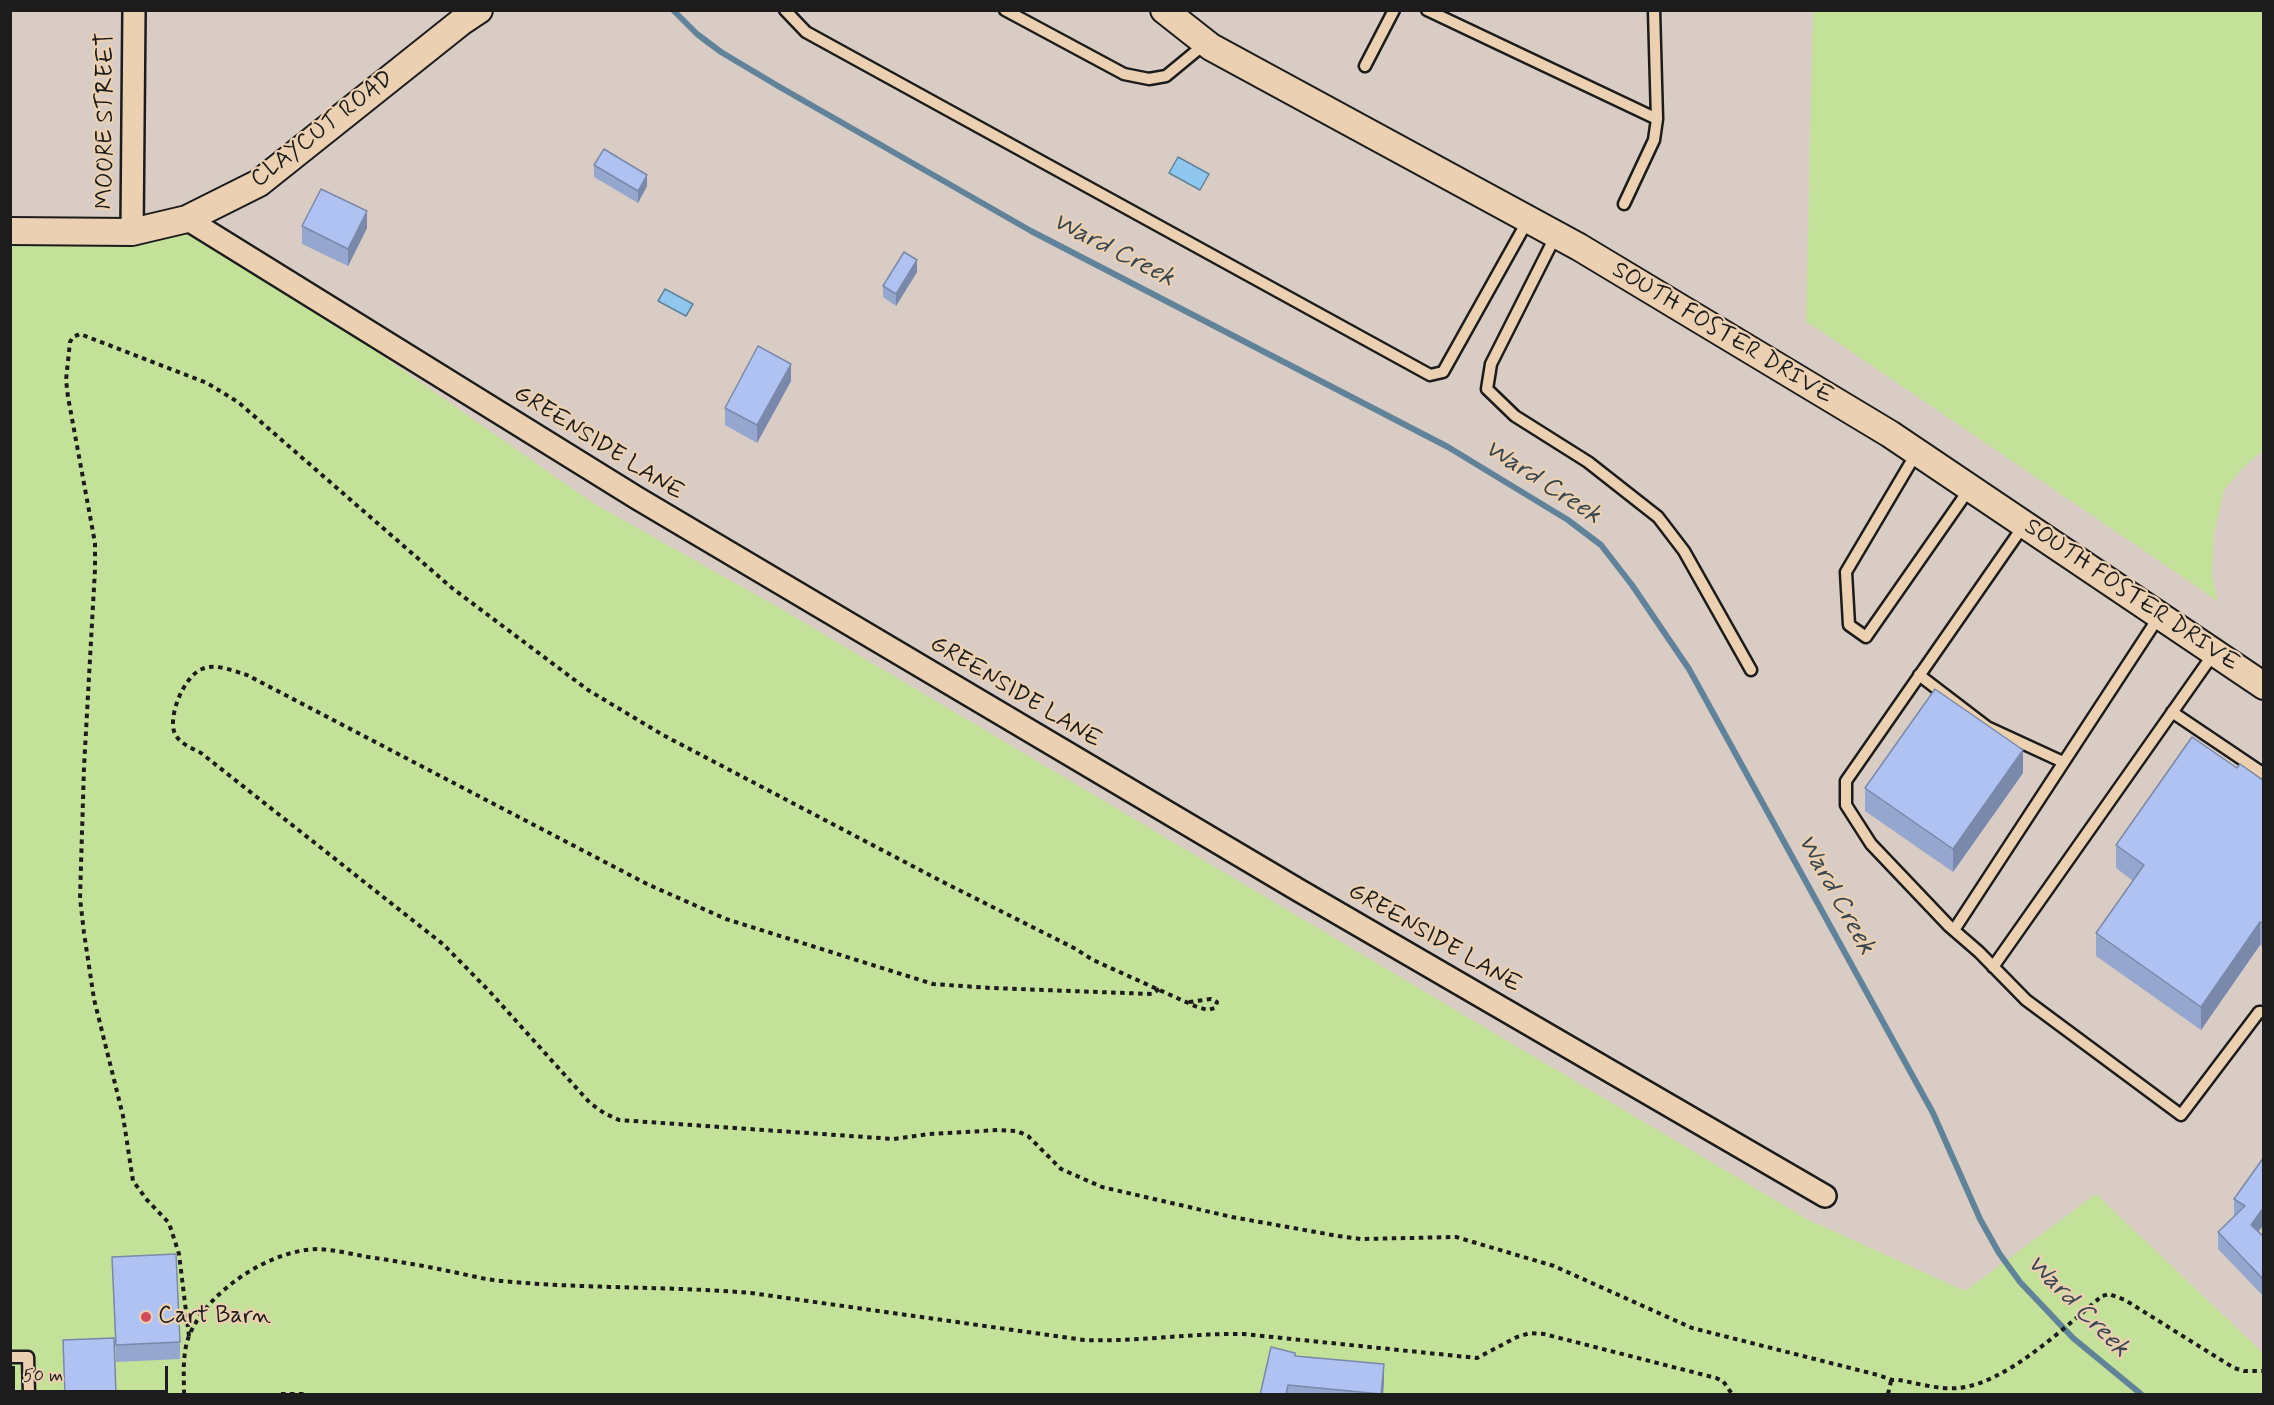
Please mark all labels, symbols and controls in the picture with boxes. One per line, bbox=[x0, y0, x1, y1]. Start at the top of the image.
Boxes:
street label: MOORE STREET bbox=[93, 32, 121, 210]
street label: CLAYCUT ROAD bbox=[246, 65, 400, 195]
water label: Ward Creek bbox=[1047, 207, 1179, 295]
street label: SOUTH FOSTER DRIVE bbox=[1606, 256, 1838, 412]
street label: GREENSIDE LANE bbox=[508, 380, 688, 508]
water label: Ward Creek bbox=[1478, 434, 1606, 532]
street label: SOUTH FOSTER DRIVE bbox=[2018, 513, 2244, 679]
street label: GREENSIDE LANE bbox=[924, 630, 1106, 756]
water label: Ward Creek bbox=[1789, 829, 1881, 961]
street label: GREENSIDE LANE bbox=[1342, 878, 1526, 1000]
water label: Ward Creek bbox=[2019, 1249, 2135, 1365]
place label: Cart Barn bbox=[158, 1303, 271, 1331]
marker: Cart Barn bbox=[139, 1310, 153, 1324]
scale bar bbox=[15, 1354, 171, 1392]
text: 50 m bbox=[23, 1364, 63, 1388]

